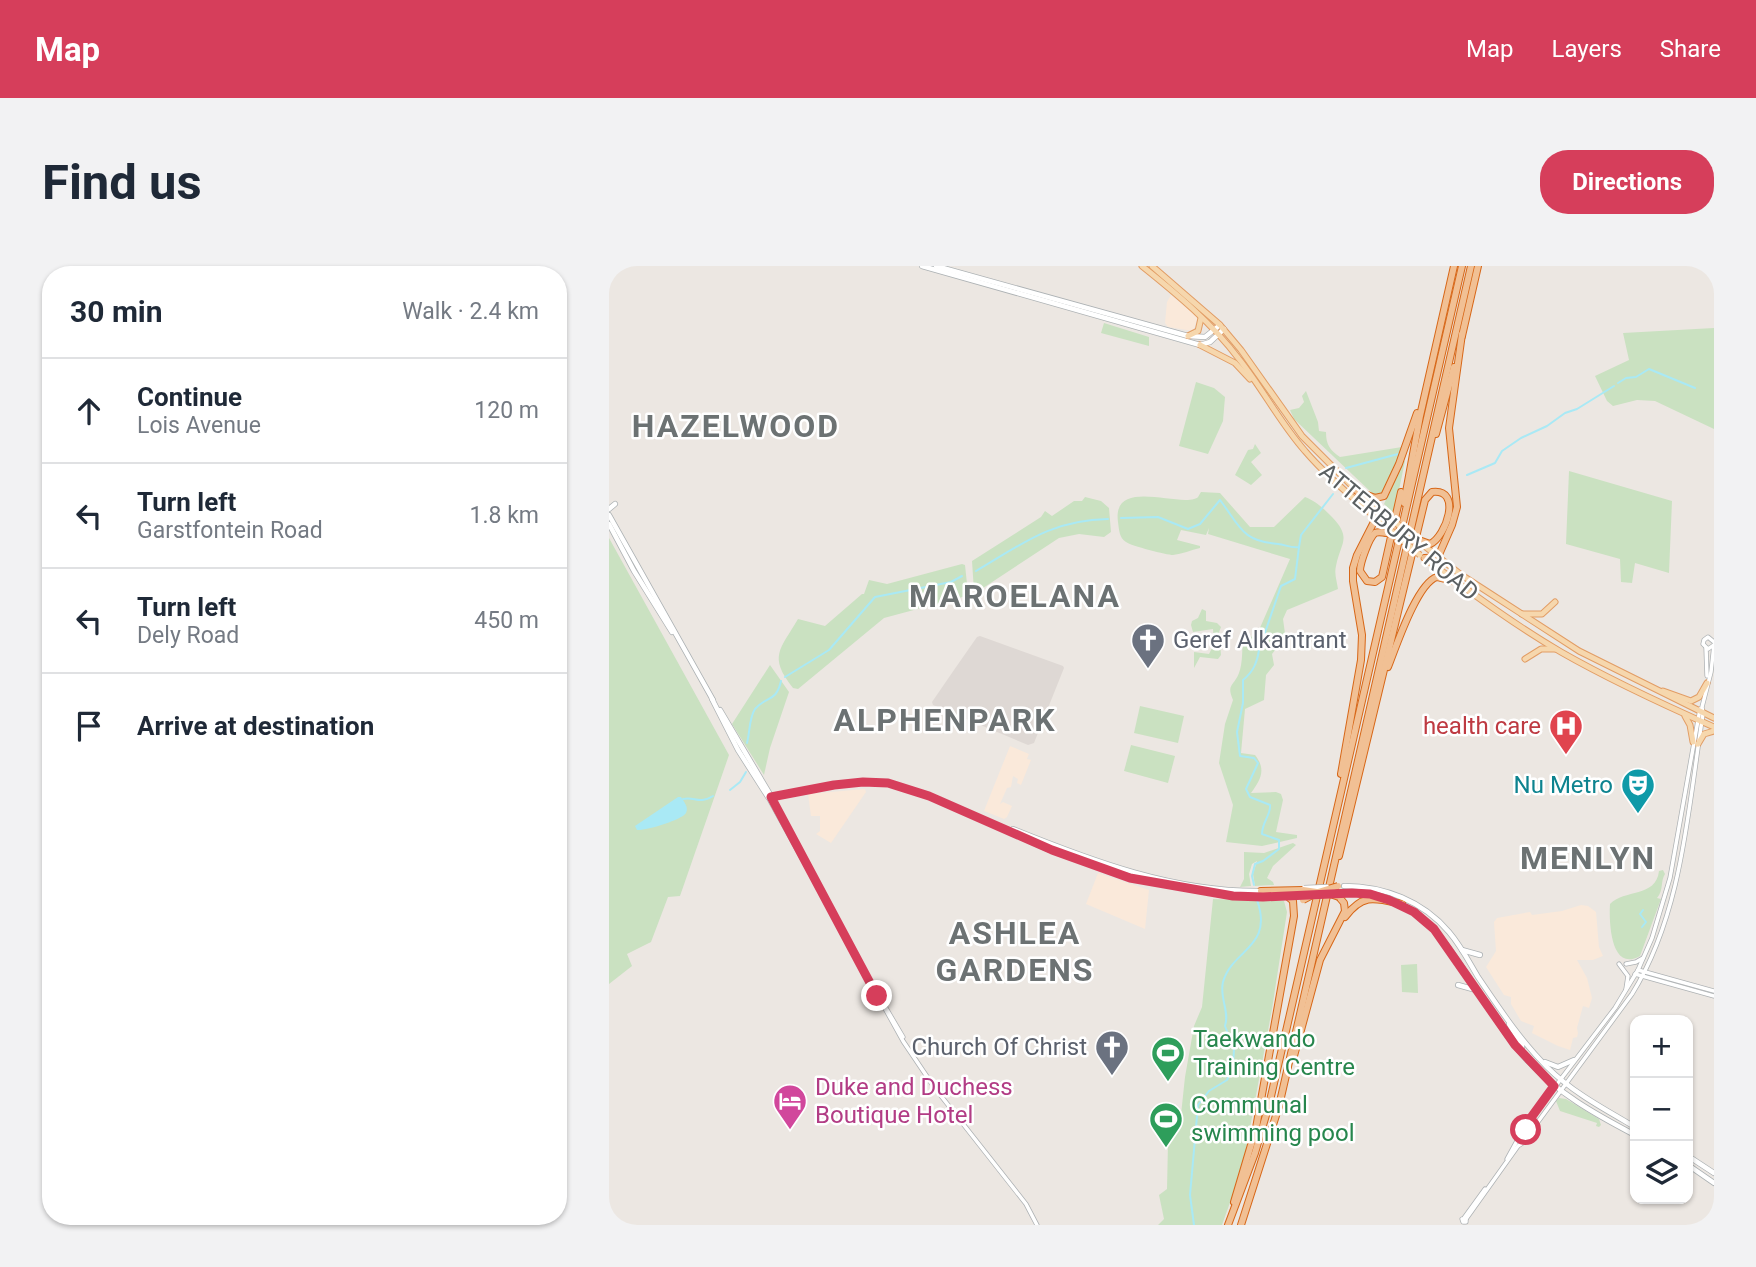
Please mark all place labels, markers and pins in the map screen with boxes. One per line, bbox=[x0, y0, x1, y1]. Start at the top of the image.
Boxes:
church icon: Geref Alkantrant bbox=[1129, 621, 1167, 670]
place label: Geref Alkantrant bbox=[1173, 626, 1347, 654]
hospital icon: health care bbox=[1547, 707, 1585, 756]
place label: health care bbox=[1423, 712, 1541, 740]
theatre icon: Nu Metro bbox=[1619, 766, 1657, 815]
place label: Nu Metro bbox=[1514, 771, 1613, 799]
place label: Taekwando Training Centre bbox=[1193, 1025, 1355, 1081]
church icon: Church Of Christ bbox=[1093, 1028, 1131, 1077]
place label: Church Of Christ bbox=[911, 1033, 1087, 1061]
sports icon: Taekwando Training Centre bbox=[1149, 1034, 1187, 1083]
place label: Duke and Duchess Boutique Hotel bbox=[815, 1073, 1013, 1129]
hotel icon: Duke and Duchess Boutique Hotel bbox=[771, 1082, 809, 1131]
place label: Communal swimming pool bbox=[1191, 1091, 1355, 1147]
sports icon: Communal swimming pool bbox=[1147, 1100, 1185, 1149]

